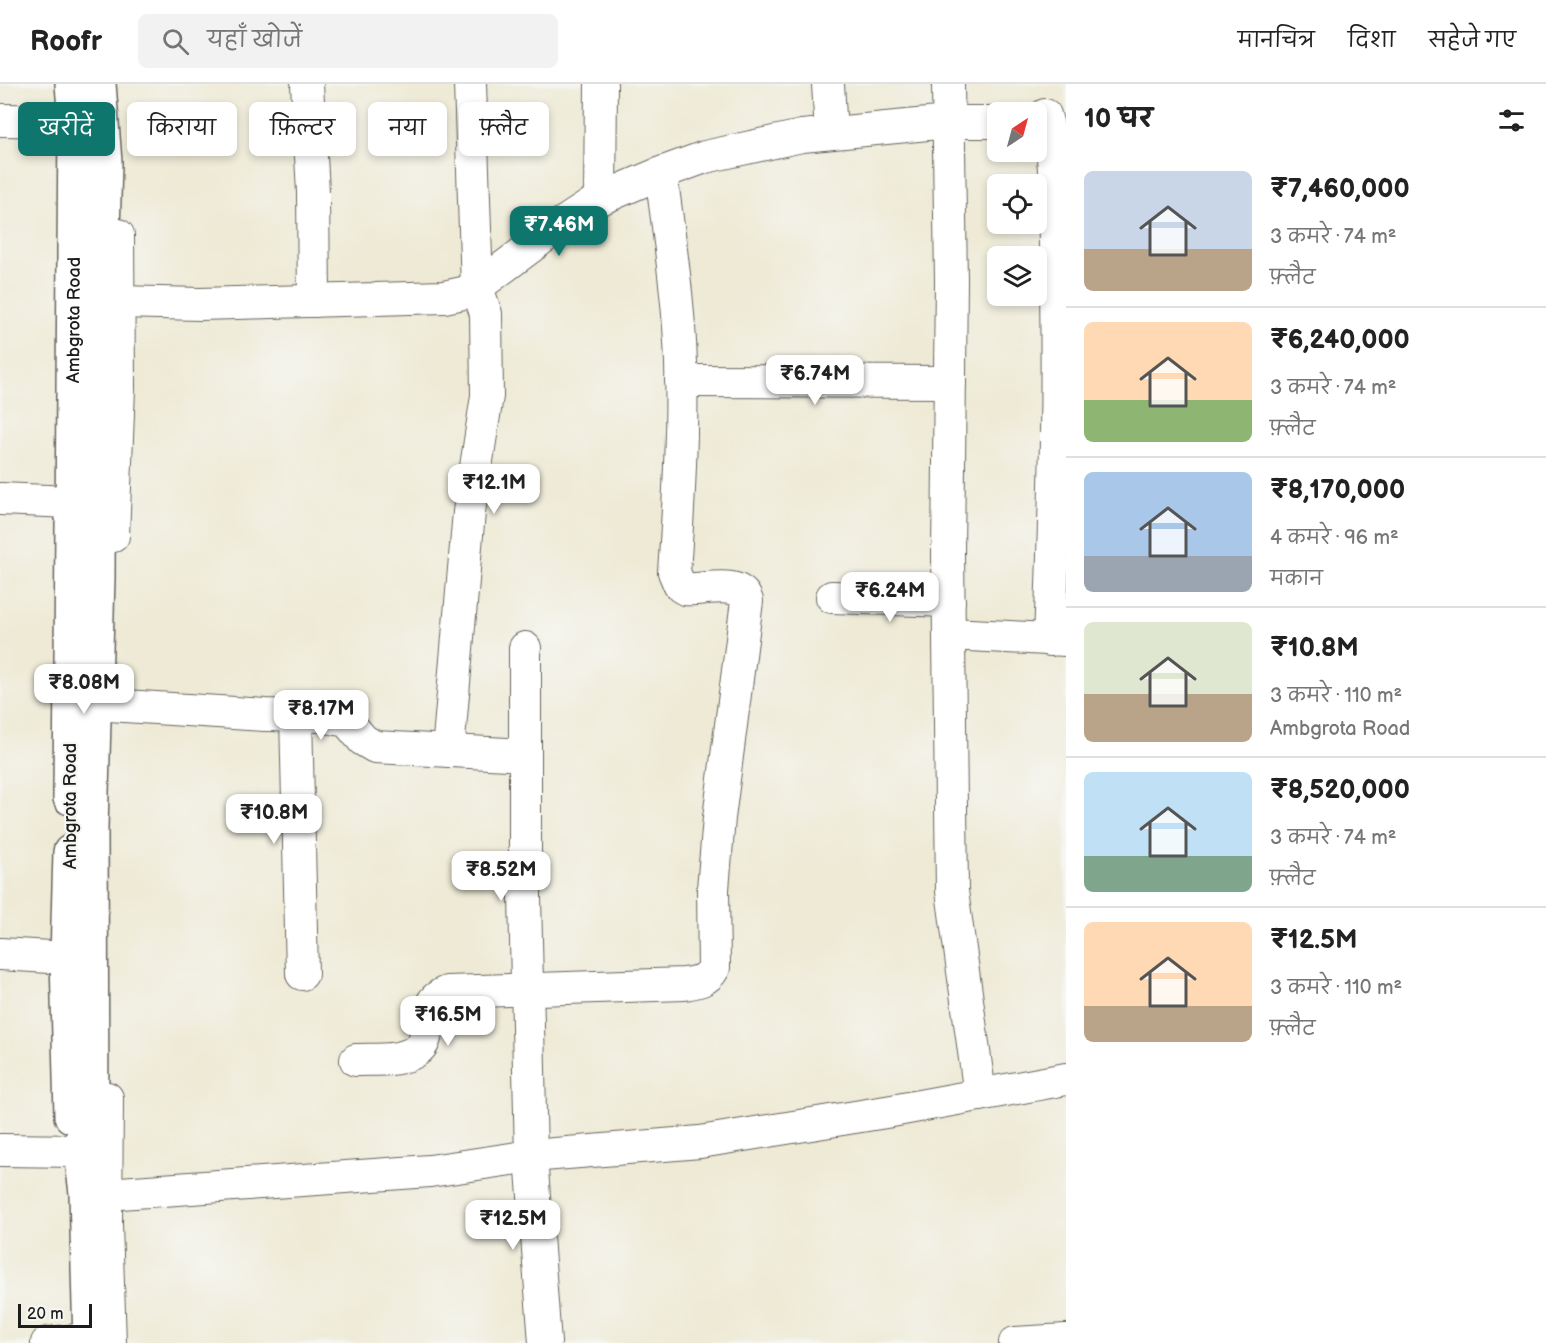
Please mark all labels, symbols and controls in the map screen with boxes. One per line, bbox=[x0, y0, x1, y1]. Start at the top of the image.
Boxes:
search box bbox=[138, 14, 558, 68]
text: Roofr bbox=[30, 25, 102, 58]
icon: search bbox=[159, 25, 192, 58]
text: यहाँ खोजें bbox=[207, 27, 302, 54]
text: मानचित्र bbox=[1238, 28, 1315, 53]
text: दिशा bbox=[1348, 28, 1395, 53]
text: सहेजे गए bbox=[1428, 28, 1516, 53]
chip: खरीदें bbox=[18, 102, 115, 156]
chip: किराया bbox=[127, 102, 237, 156]
chip: फ़िल्टर bbox=[249, 102, 356, 156]
chip: नया bbox=[368, 102, 447, 156]
chip: फ़्लैट bbox=[459, 102, 549, 156]
north arrow bbox=[987, 102, 1047, 162]
map controls bbox=[987, 102, 1047, 306]
text: 10 घर bbox=[1084, 104, 1153, 135]
icon: filters bbox=[1495, 104, 1528, 137]
button: locate bbox=[987, 174, 1047, 234]
text: ₹7,460,000 bbox=[1270, 174, 1410, 205]
icon: home bbox=[1132, 195, 1204, 267]
pin: ₹7.46M bbox=[510, 206, 608, 257]
text: ₹7.46M bbox=[524, 213, 594, 237]
text: 3 कमरे · 74 m² bbox=[1270, 225, 1396, 249]
button: layers bbox=[987, 246, 1047, 306]
street label: Ambgrota Road bbox=[63, 257, 84, 383]
text: फ़्लैट bbox=[1270, 266, 1316, 290]
text: ₹6,240,000 bbox=[1270, 325, 1410, 356]
icon: home bbox=[1132, 346, 1204, 418]
pin: ₹6.74M bbox=[766, 355, 864, 406]
text: ₹6.74M bbox=[780, 362, 850, 386]
text: 3 कमरे · 74 m² bbox=[1270, 376, 1396, 400]
text: फ़्लैट bbox=[1270, 417, 1316, 441]
pin: ₹12.1M bbox=[445, 464, 543, 515]
text: ₹12.1M bbox=[462, 471, 526, 495]
text: ₹8,170,000 bbox=[1270, 475, 1405, 506]
icon: home bbox=[1132, 496, 1204, 568]
text: 4 कमरे · 96 m² bbox=[1270, 526, 1399, 550]
text: मकान bbox=[1270, 567, 1323, 591]
pin: ₹6.24M bbox=[841, 572, 939, 623]
text: ₹6.24M bbox=[855, 579, 925, 603]
text: ₹10.8M bbox=[1270, 633, 1359, 664]
icon: home bbox=[1132, 646, 1204, 718]
pin: ₹8.08M bbox=[35, 664, 133, 715]
text: ₹8.08M bbox=[48, 671, 120, 695]
text: 3 कमरे · 110 m² bbox=[1270, 684, 1402, 708]
pin: ₹8.17M bbox=[272, 690, 370, 741]
text: ₹8.17M bbox=[288, 697, 354, 721]
text: Ambgrota Road bbox=[1270, 717, 1410, 741]
street label: Ambgrota Road bbox=[60, 743, 81, 869]
text: ₹8,520,000 bbox=[1270, 775, 1410, 806]
pin: ₹10.8M bbox=[225, 794, 323, 845]
icon: home bbox=[1132, 796, 1204, 868]
text: ₹10.8M bbox=[240, 801, 308, 825]
text: 3 कमरे · 74 m² bbox=[1270, 826, 1396, 850]
pin: ₹8.52M bbox=[452, 851, 550, 902]
text: ₹8.52M bbox=[466, 858, 536, 882]
text: फ़्लैट bbox=[1270, 867, 1316, 891]
text: ₹12.5M bbox=[1270, 925, 1358, 956]
icon: home bbox=[1132, 946, 1204, 1018]
text: 3 कमरे · 110 m² bbox=[1270, 976, 1402, 1000]
pin: ₹16.5M bbox=[399, 996, 497, 1047]
text: ₹16.5M bbox=[414, 1003, 482, 1027]
text: फ़्लैट bbox=[1270, 1017, 1316, 1041]
pin: ₹12.5M bbox=[464, 1200, 562, 1251]
text: ₹12.5M bbox=[479, 1207, 547, 1231]
scale bar bbox=[18, 1301, 92, 1328]
text: 20 m bbox=[27, 1305, 63, 1324]

